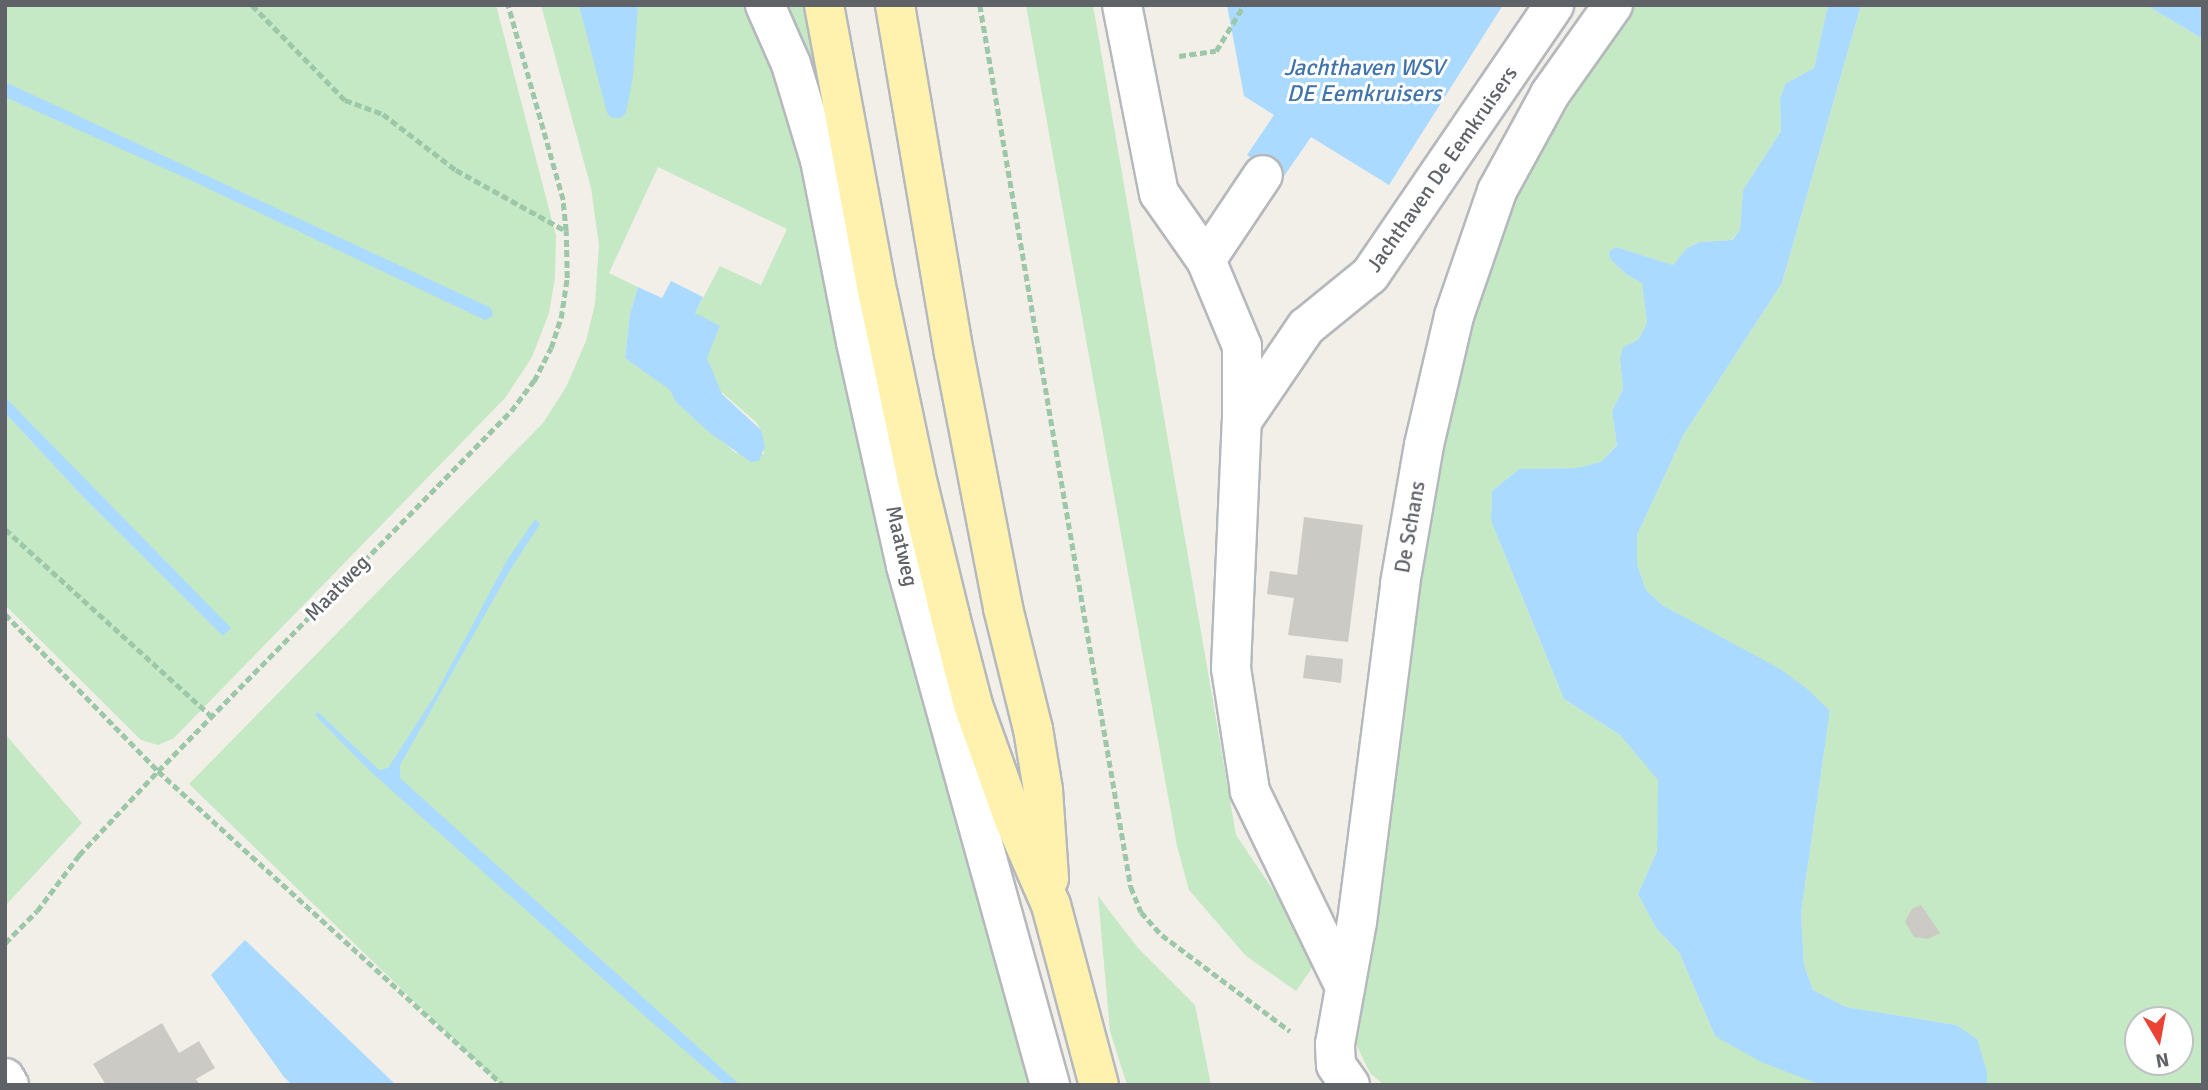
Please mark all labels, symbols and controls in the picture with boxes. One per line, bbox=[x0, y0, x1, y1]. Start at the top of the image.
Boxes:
water label: Jachthaven WSV DE Eemkruisers bbox=[1284, 54, 1444, 108]
street label: Jachthaven De Eemkruisers bbox=[1361, 61, 1523, 277]
street label: De Schans bbox=[1390, 479, 1430, 575]
street label: Maatweg bbox=[880, 503, 924, 589]
street label: Maatweg bbox=[299, 550, 375, 626]
north arrow bbox=[2124, 1006, 2194, 1076]
text: N bbox=[2154, 1047, 2171, 1073]

